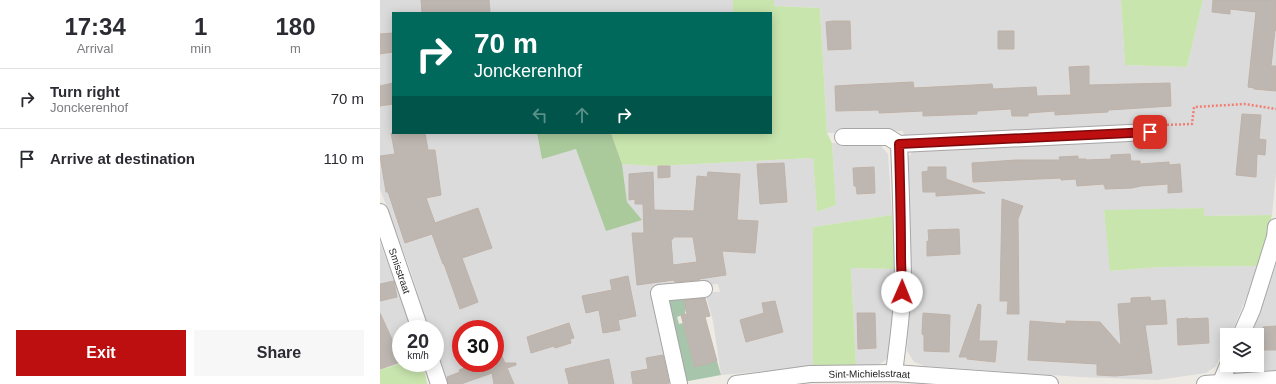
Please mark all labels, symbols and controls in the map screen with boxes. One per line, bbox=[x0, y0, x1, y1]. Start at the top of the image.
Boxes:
text: 17:34 bbox=[64, 13, 126, 40]
text: 1 bbox=[194, 13, 207, 40]
text: 180 bbox=[276, 13, 316, 40]
icon: right bbox=[408, 28, 460, 80]
text: 70 m bbox=[474, 28, 538, 59]
text: Arrival bbox=[77, 41, 114, 56]
text: min bbox=[190, 41, 211, 56]
text: m bbox=[290, 41, 301, 56]
text: Jonckerenhof bbox=[474, 61, 582, 81]
text: Turn right bbox=[50, 83, 120, 100]
icon: right bbox=[16, 88, 38, 110]
text: 70 m bbox=[331, 90, 364, 107]
text: Jonckerenhof bbox=[50, 100, 128, 115]
icon: left bbox=[529, 104, 551, 126]
icon: ahead bbox=[571, 104, 593, 126]
icon: right bbox=[613, 104, 635, 126]
pin bbox=[1133, 115, 1167, 149]
icon: arrive bbox=[1139, 121, 1161, 143]
icon: arrive bbox=[16, 148, 38, 170]
text: Arrive at destination bbox=[50, 150, 195, 167]
text: 110 m bbox=[323, 150, 364, 167]
street label: Smisstraat bbox=[387, 247, 413, 295]
position arrow bbox=[881, 271, 923, 313]
speed limit sign: 30 bbox=[452, 320, 504, 372]
map controls bbox=[1220, 328, 1264, 372]
button: layers bbox=[1220, 328, 1264, 372]
button: Exit bbox=[16, 330, 186, 376]
button: Share bbox=[194, 330, 364, 376]
text: 20 bbox=[407, 330, 429, 352]
text: km/h bbox=[407, 350, 429, 361]
street label: Sint-Michielsstraat bbox=[828, 368, 911, 380]

